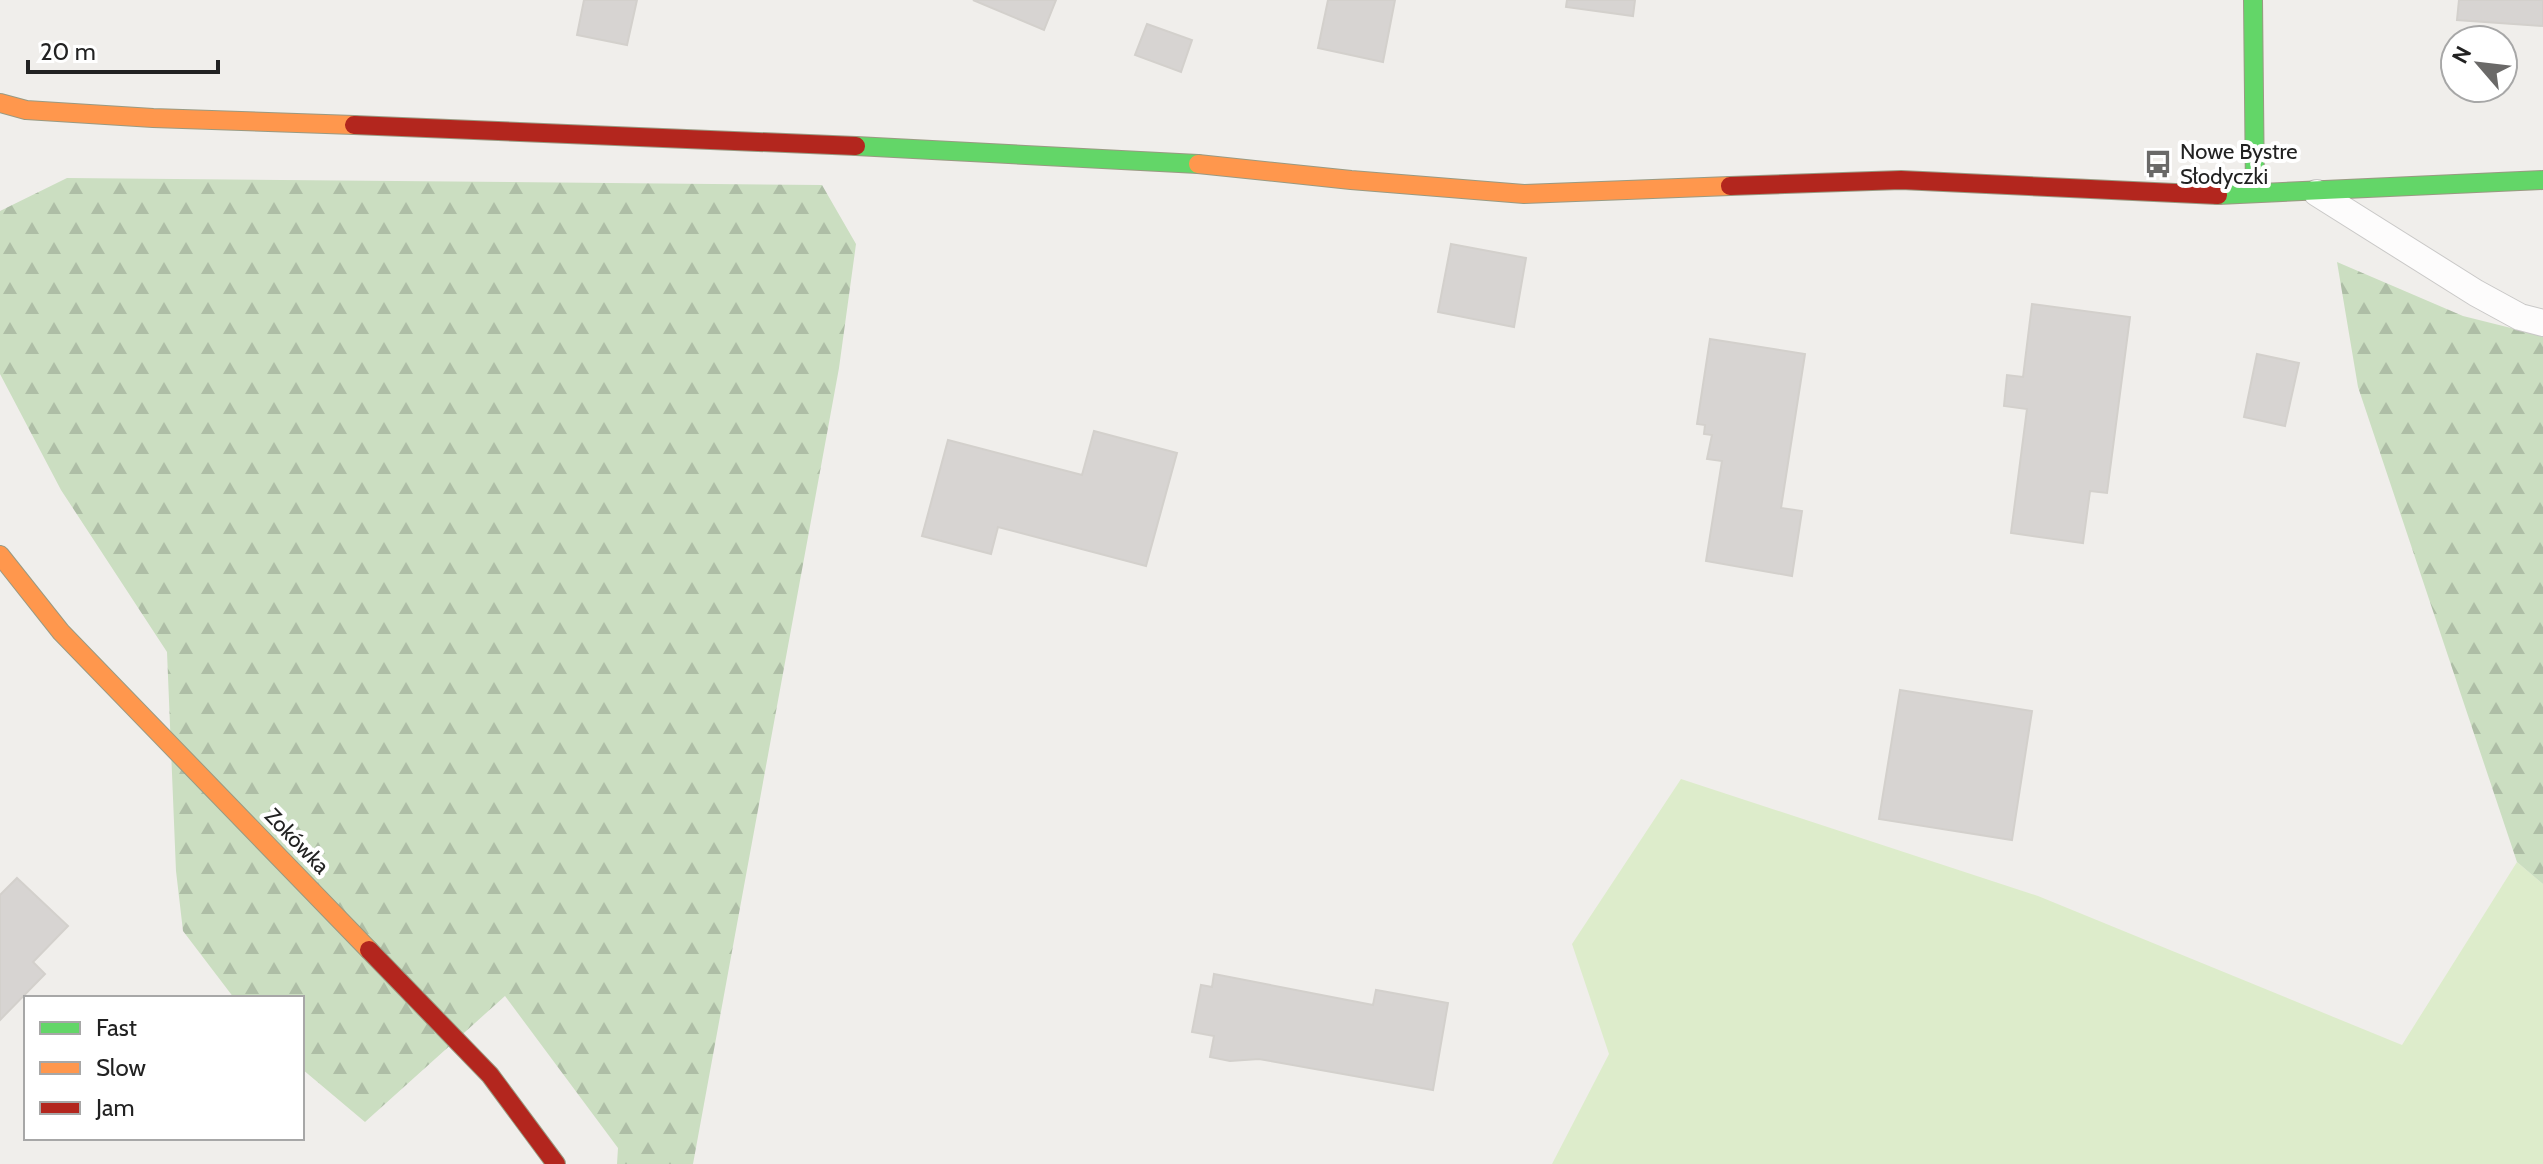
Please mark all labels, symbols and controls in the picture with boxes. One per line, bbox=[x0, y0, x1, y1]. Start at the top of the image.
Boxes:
scale bar bbox=[28, 24, 218, 74]
north arrow bbox=[2439, 24, 2519, 104]
text: 20 m bbox=[40, 37, 96, 66]
text: N bbox=[2446, 42, 2477, 68]
place label: Nowe Bystre Słodyczki bbox=[2180, 138, 2297, 190]
bus stop icon: Nowe Bystre Słodyczki bbox=[2143, 149, 2173, 179]
street label: Zokówka bbox=[259, 802, 335, 880]
legend bbox=[24, 996, 304, 1140]
text: Fast bbox=[96, 1013, 137, 1042]
text: Slow bbox=[96, 1053, 146, 1082]
text: Jam bbox=[95, 1093, 134, 1122]

